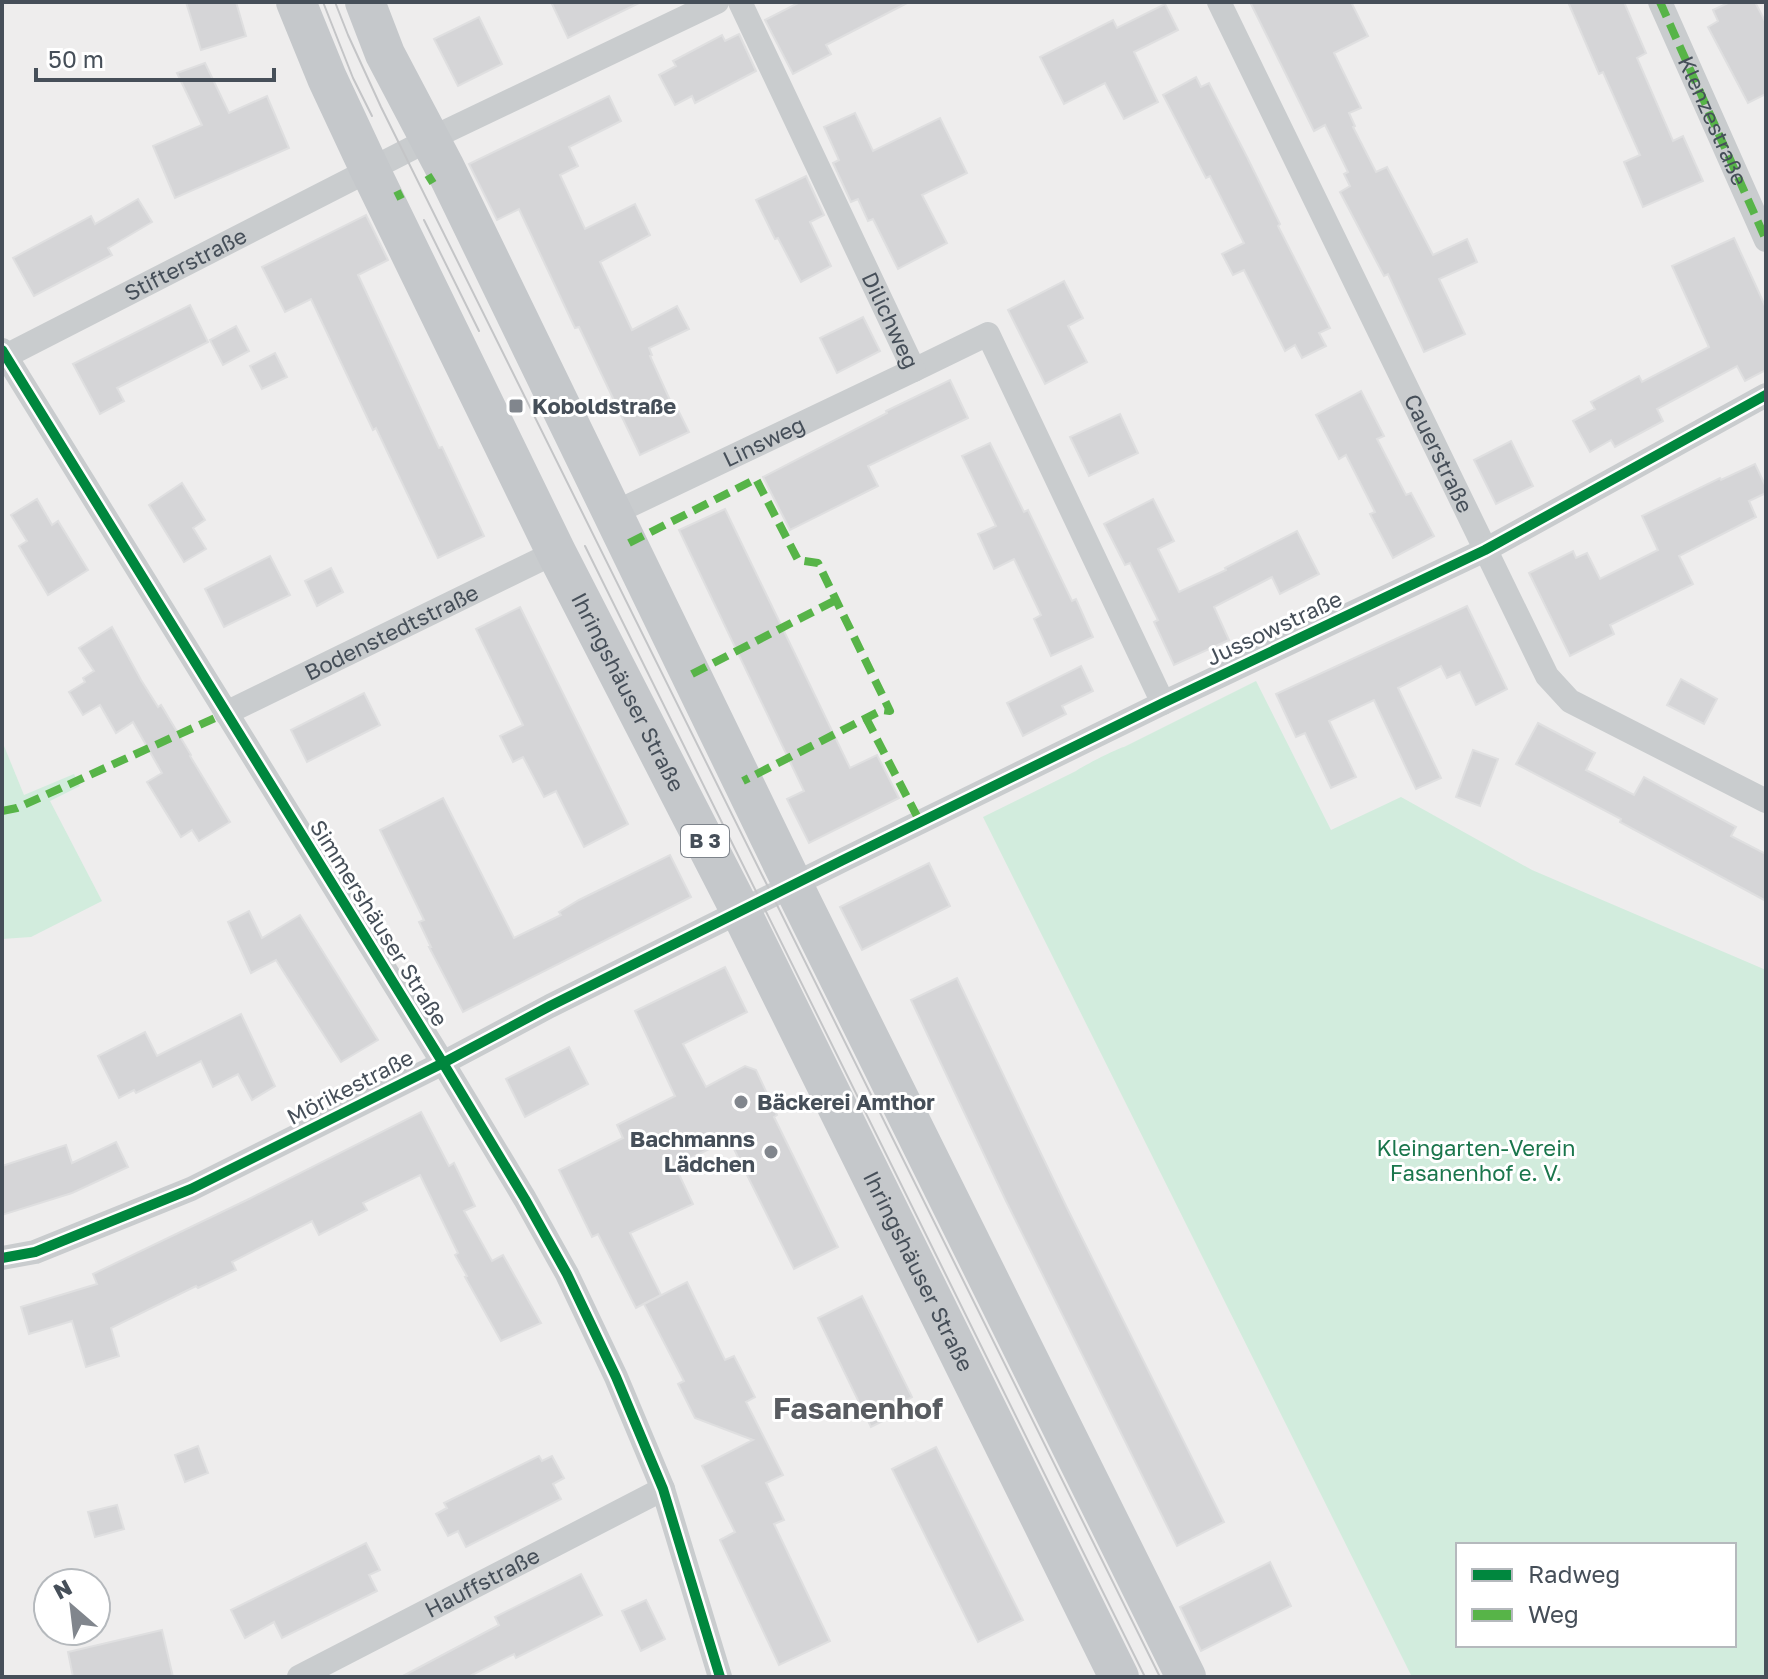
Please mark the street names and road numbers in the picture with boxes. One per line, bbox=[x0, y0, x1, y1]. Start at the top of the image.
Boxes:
street label: Klenzestraße bbox=[1673, 52, 1754, 189]
street label: Stifterstraße bbox=[120, 221, 251, 306]
street label: Dilichweg bbox=[857, 267, 925, 373]
street label: Cauerstraße bbox=[1399, 389, 1479, 517]
street label: Linsweg bbox=[718, 410, 809, 472]
street label: Bodenstedtstraße bbox=[300, 578, 483, 686]
street label: Jussowstraße bbox=[1202, 584, 1346, 671]
street label: Ihringshäuser Straße bbox=[566, 588, 691, 796]
street label: Simmershäuser Straße bbox=[305, 814, 454, 1031]
road number: B 3 bbox=[681, 825, 729, 857]
street label: Mörikestraße bbox=[282, 1043, 417, 1130]
street label: Ihringshäuser Straße bbox=[858, 1166, 980, 1376]
street label: Hauffstraße bbox=[420, 1541, 544, 1623]

